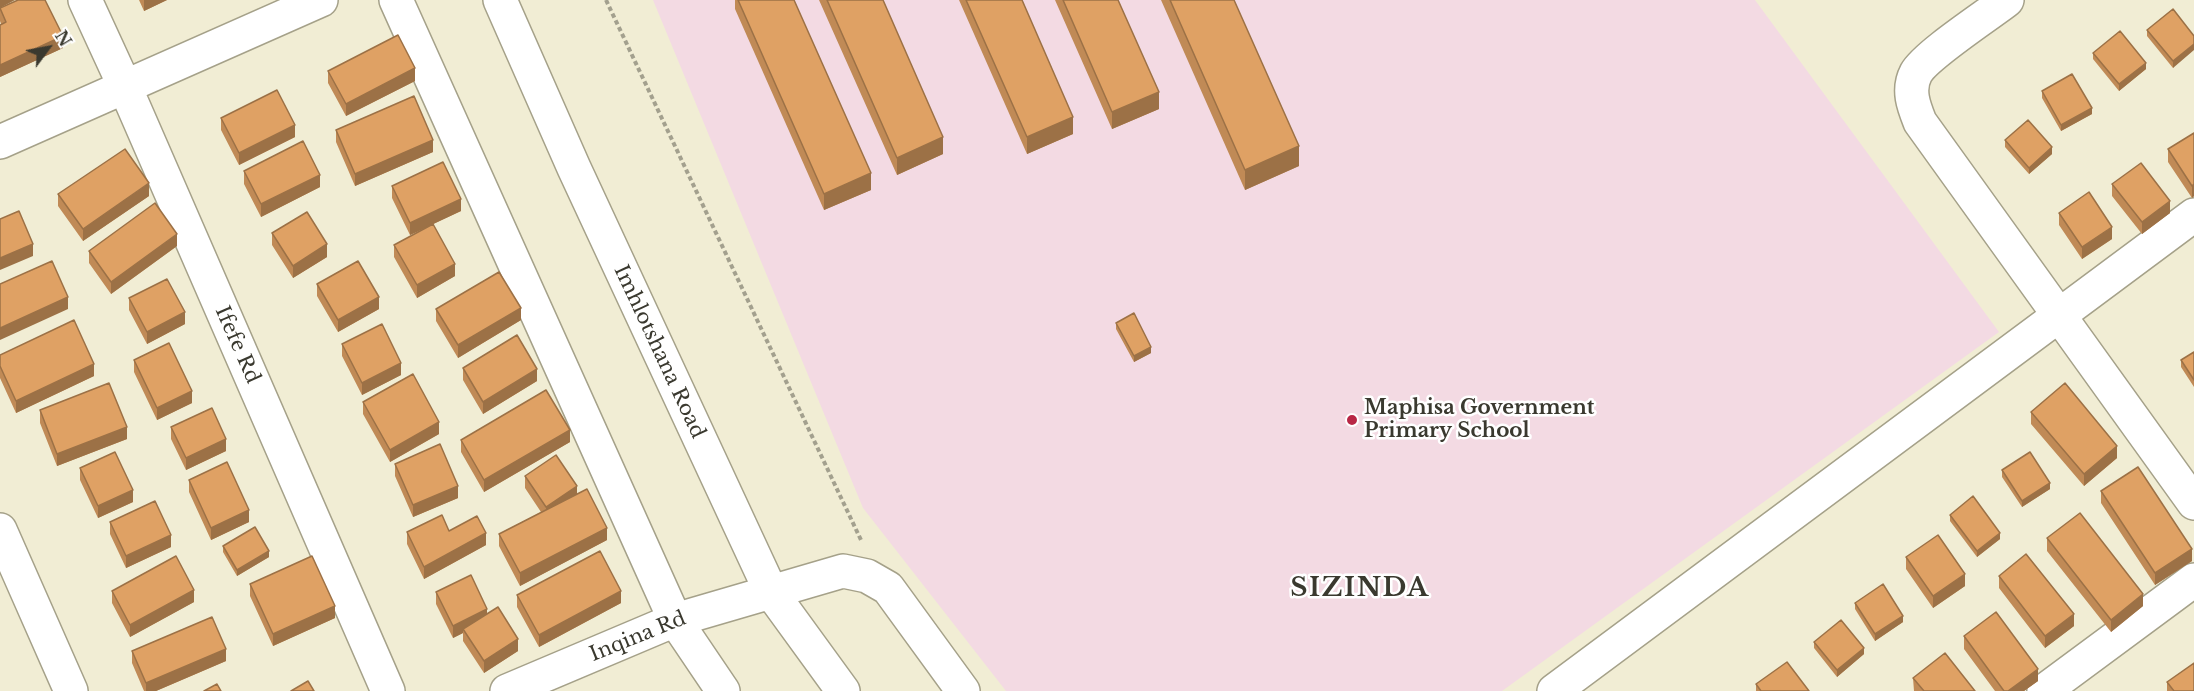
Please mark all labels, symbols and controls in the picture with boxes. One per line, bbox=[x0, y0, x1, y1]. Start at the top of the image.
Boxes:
north arrow bbox=[18, 18, 78, 78]
text: N bbox=[51, 27, 76, 50]
street label: Imhlotshana Road bbox=[608, 262, 710, 442]
street label: Ifefe Rd bbox=[209, 303, 265, 387]
place label: Maphisa Government Primary School bbox=[1364, 396, 1594, 443]
marker: Maphisa Government Primary School bbox=[1345, 413, 1359, 427]
district label: SIZINDA bbox=[1290, 573, 1430, 605]
street label: Inqina Rd bbox=[586, 607, 690, 667]

